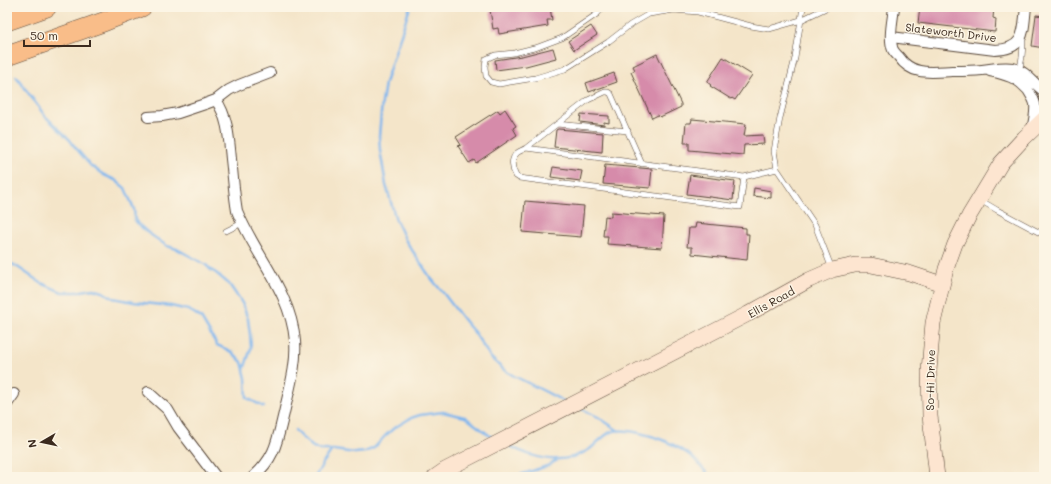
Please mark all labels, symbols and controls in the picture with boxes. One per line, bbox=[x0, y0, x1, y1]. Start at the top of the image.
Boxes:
street label: Slateworth Drive bbox=[905, 19, 998, 45]
scale bar bbox=[24, 22, 90, 48]
text: 50 m bbox=[30, 27, 58, 43]
street label: Ellis Road bbox=[745, 283, 797, 321]
street label: So-Hi Drive bbox=[922, 349, 938, 411]
north arrow bbox=[22, 422, 62, 462]
text: N bbox=[24, 438, 40, 449]

